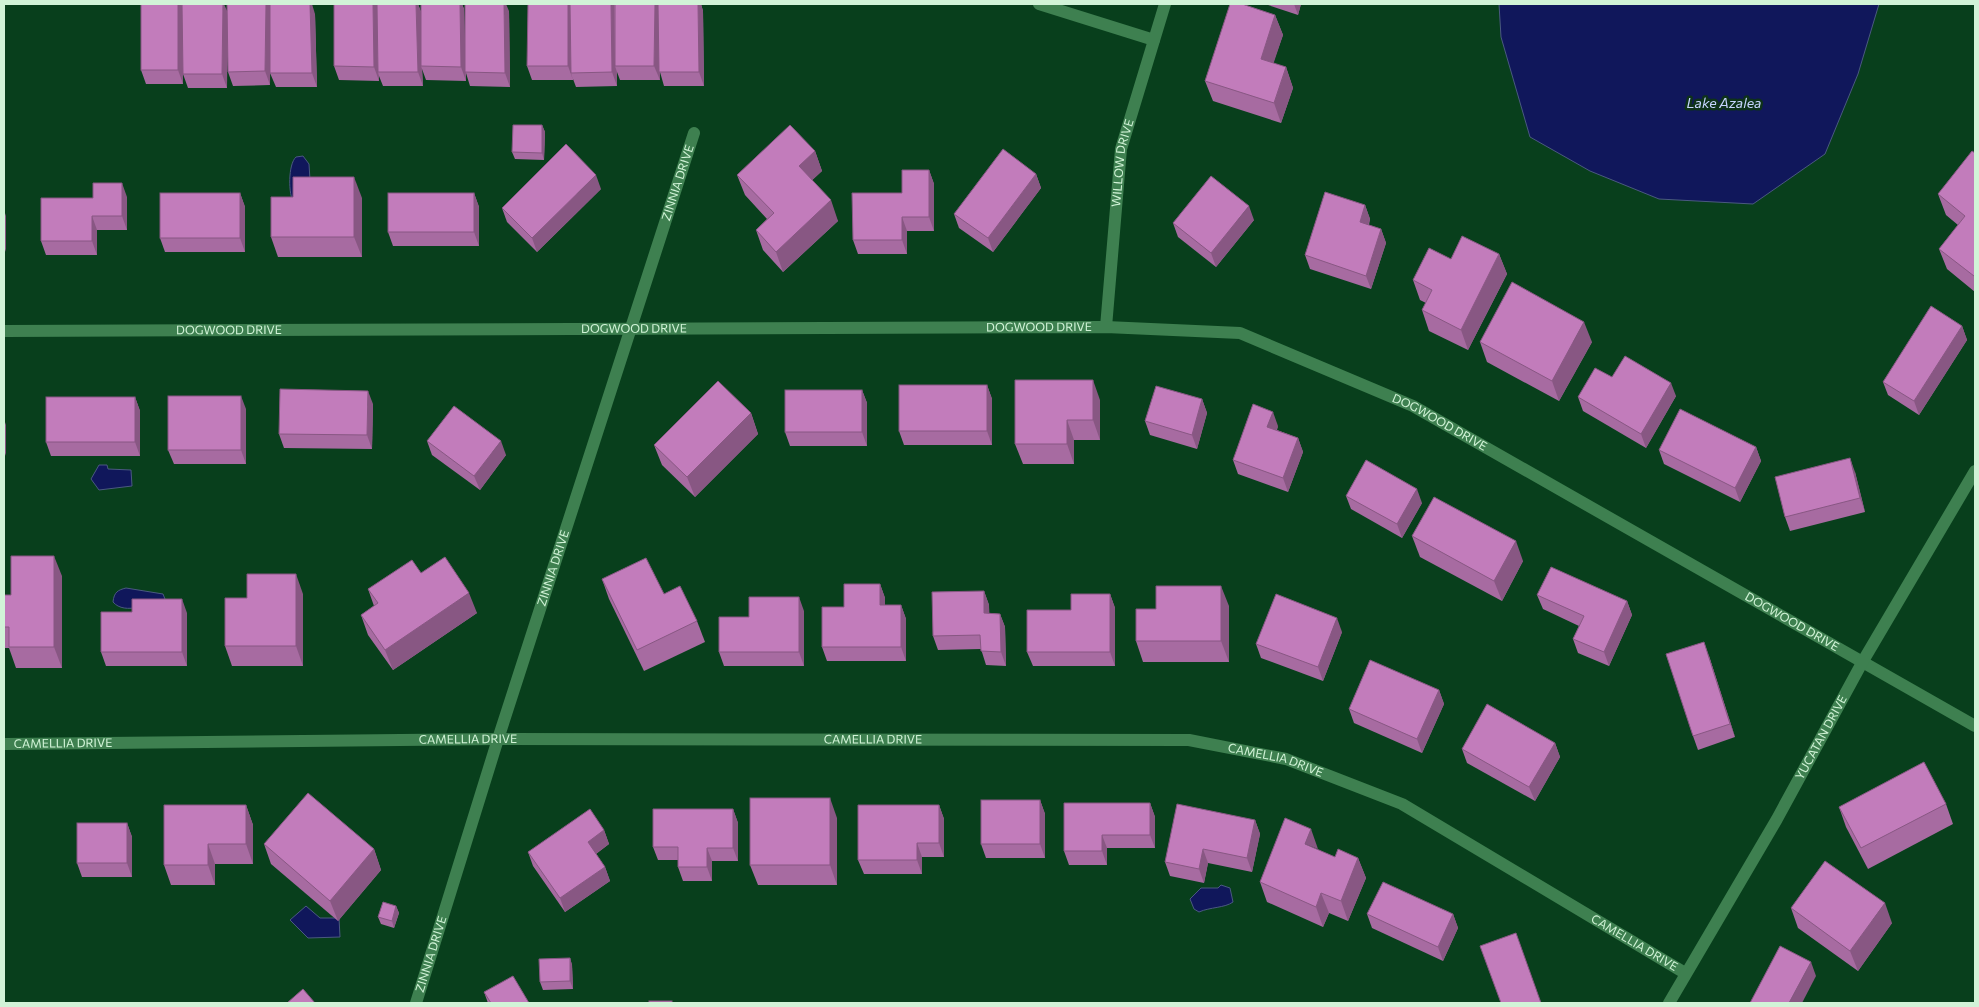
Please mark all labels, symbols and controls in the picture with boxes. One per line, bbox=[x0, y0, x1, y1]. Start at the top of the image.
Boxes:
water label: Lake Azalea bbox=[1687, 94, 1761, 111]
street label: WILLOW DRIVE bbox=[1108, 117, 1136, 207]
street label: ZINNIA DRIVE bbox=[658, 143, 696, 222]
street label: DOGWOOD DRIVE bbox=[986, 319, 1092, 333]
street label: DOGWOOD DRIVE bbox=[581, 321, 687, 335]
street label: DOGWOOD DRIVE bbox=[176, 322, 282, 336]
street label: DOGWOOD DRIVE bbox=[1391, 390, 1490, 453]
street label: ZINNIA DRIVE bbox=[533, 528, 571, 608]
street label: DOGWOOD DRIVE bbox=[1743, 589, 1842, 653]
street label: YUCATAN DRIVE bbox=[1792, 693, 1849, 782]
street label: CAMELLIA DRIVE bbox=[419, 731, 517, 746]
street label: CAMELLIA DRIVE bbox=[824, 731, 922, 746]
street label: CAMELLIA DRIVE bbox=[14, 735, 112, 750]
street label: CAMELLIA DRIVE bbox=[1227, 740, 1326, 779]
street label: CAMELLIA DRIVE bbox=[1589, 911, 1681, 973]
street label: ZINNIA DRIVE bbox=[412, 914, 449, 994]

